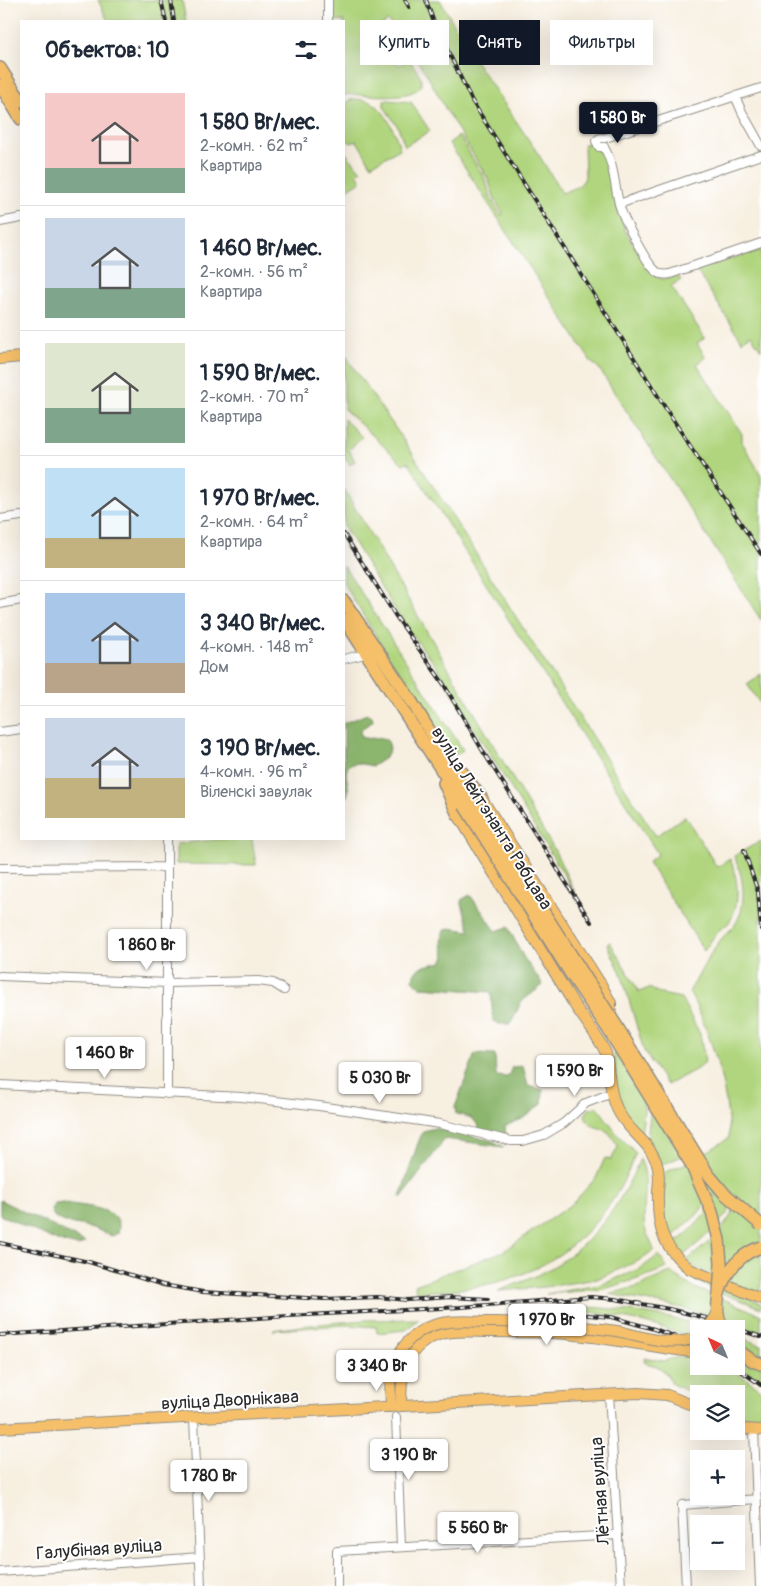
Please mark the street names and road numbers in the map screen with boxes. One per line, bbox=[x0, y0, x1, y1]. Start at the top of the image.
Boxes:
street label: вуліца Лейтэнанта Рабцава bbox=[426, 723, 557, 914]
street label: вуліца Дворнікава bbox=[161, 1385, 299, 1416]
street label: Лётная вуліца bbox=[585, 1436, 616, 1547]
street label: Галубіная вуліца bbox=[35, 1534, 163, 1565]

